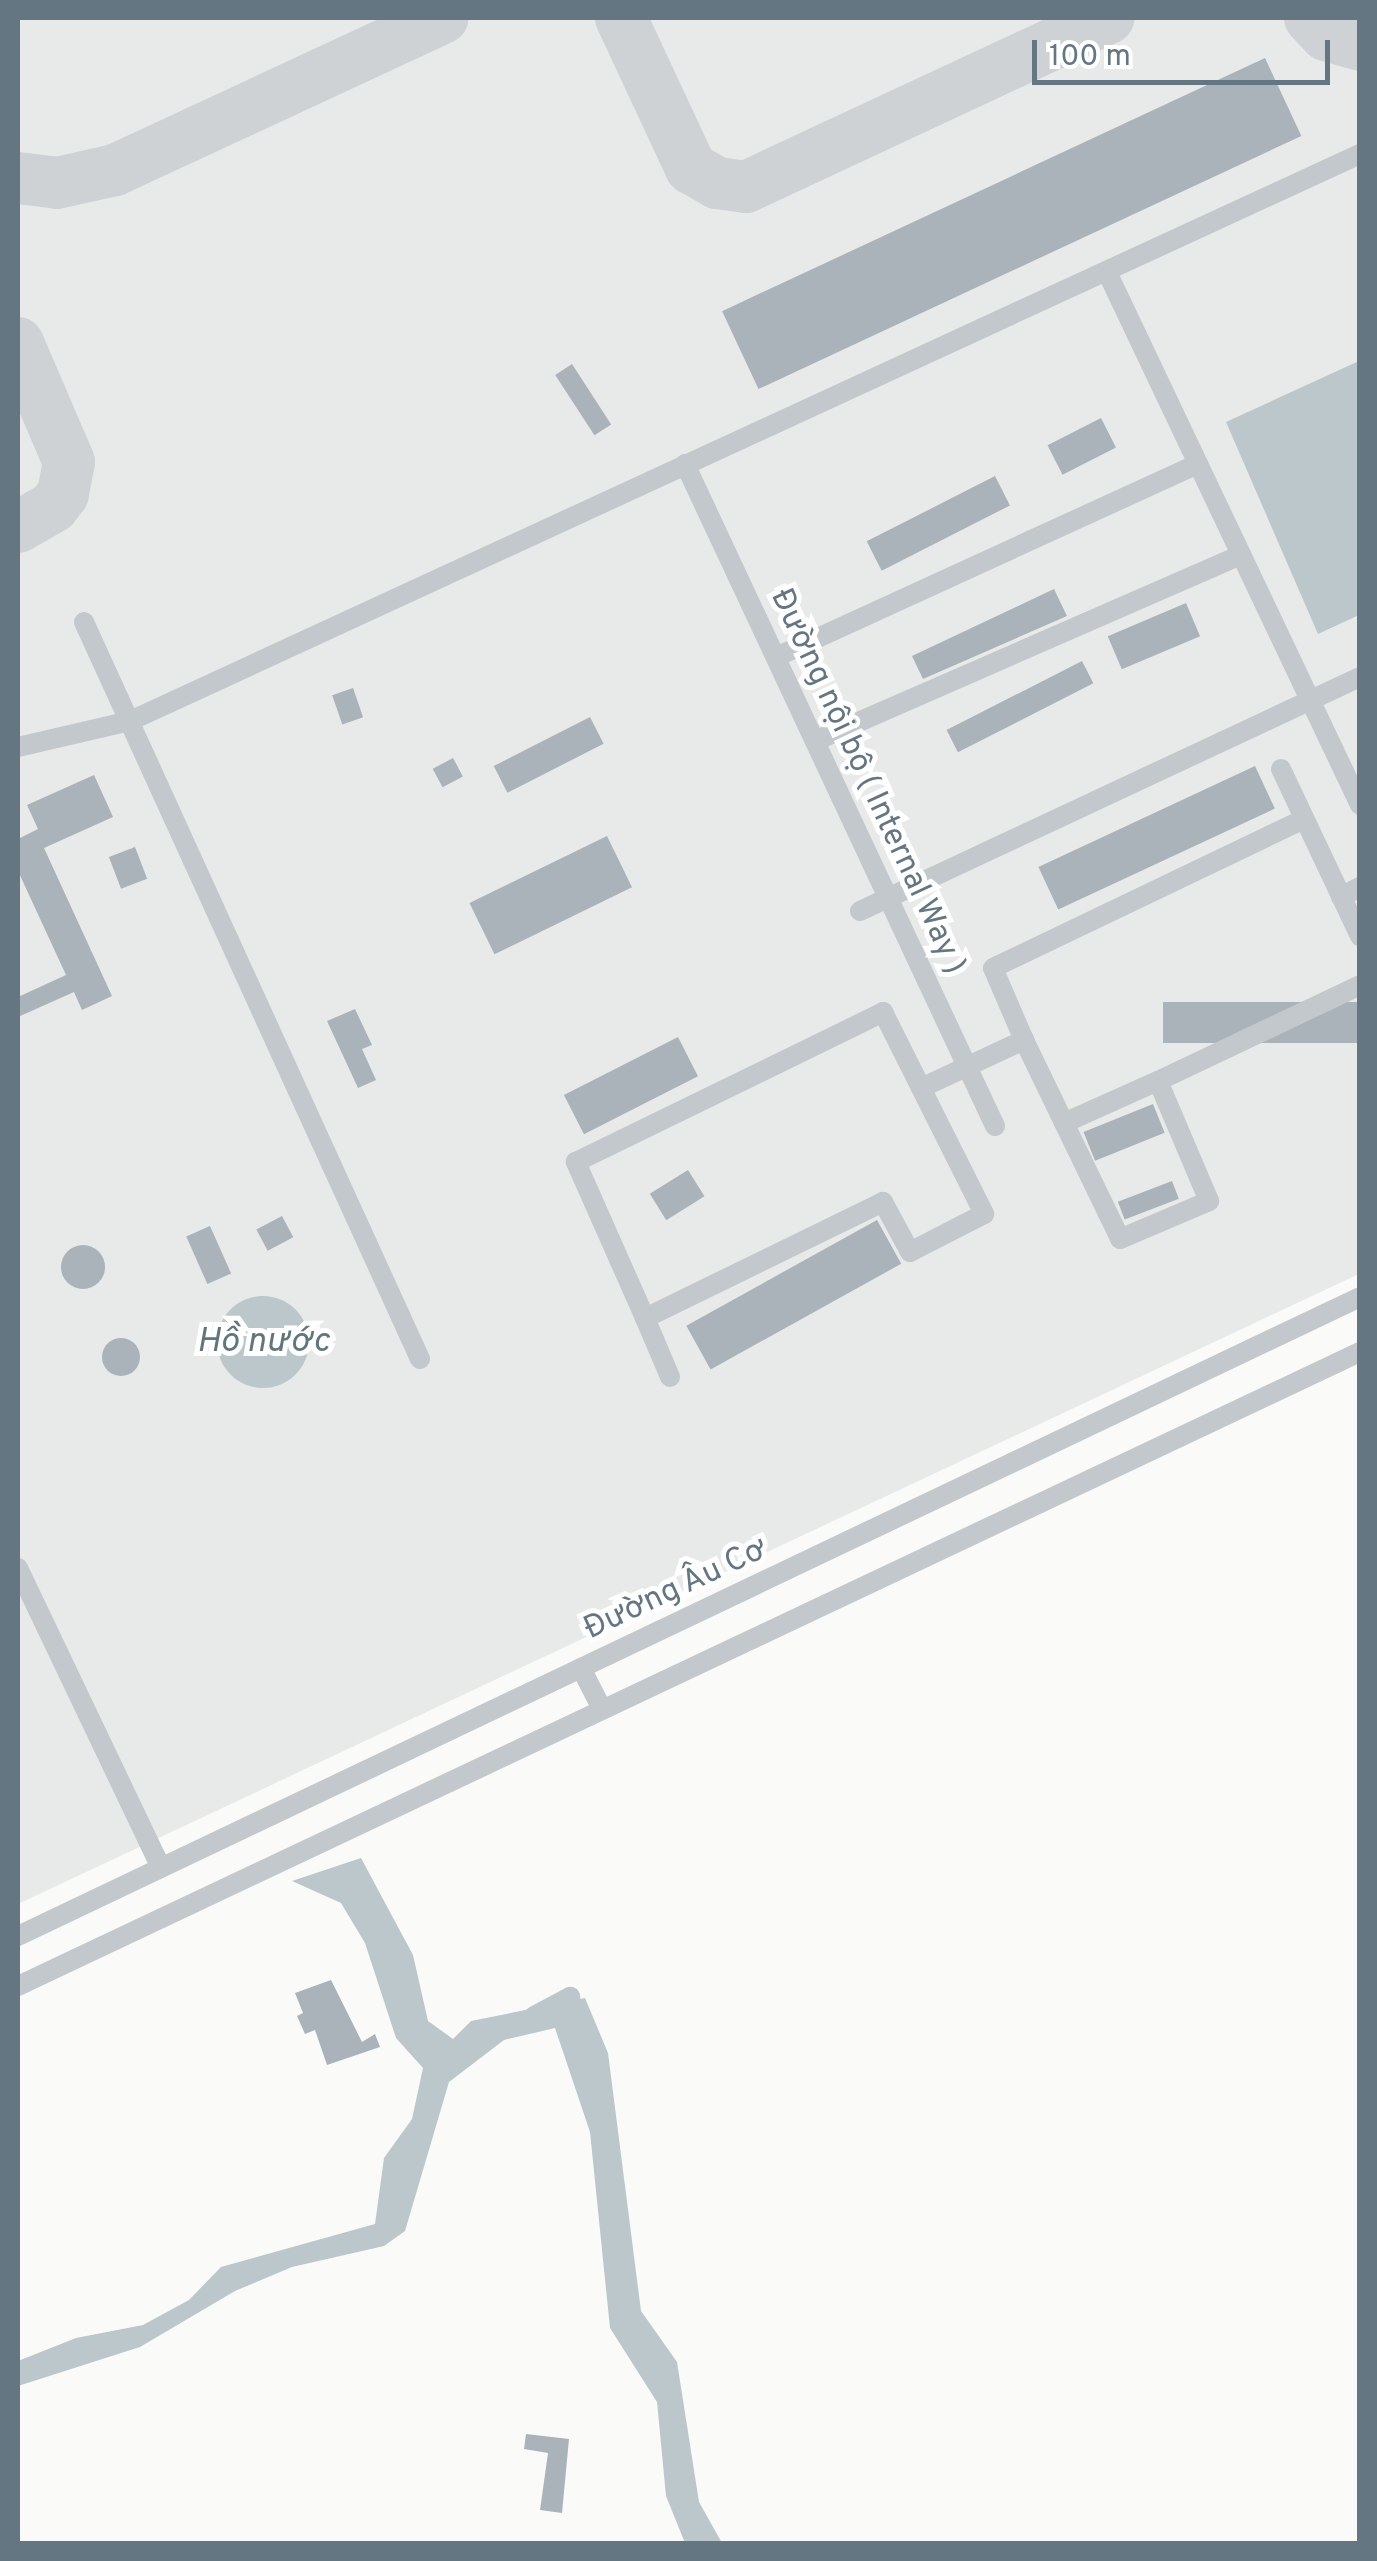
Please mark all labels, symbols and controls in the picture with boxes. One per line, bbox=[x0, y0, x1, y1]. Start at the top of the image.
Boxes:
scale bar bbox=[1037, 20, 1334, 82]
text: 100 m bbox=[1049, 39, 1131, 76]
street label: Đường nội bộ ( Internal Way ) bbox=[761, 583, 973, 981]
water label: Hồ nước bbox=[197, 1321, 329, 1363]
street label: Đường Âu Cơ bbox=[578, 1531, 774, 1649]

